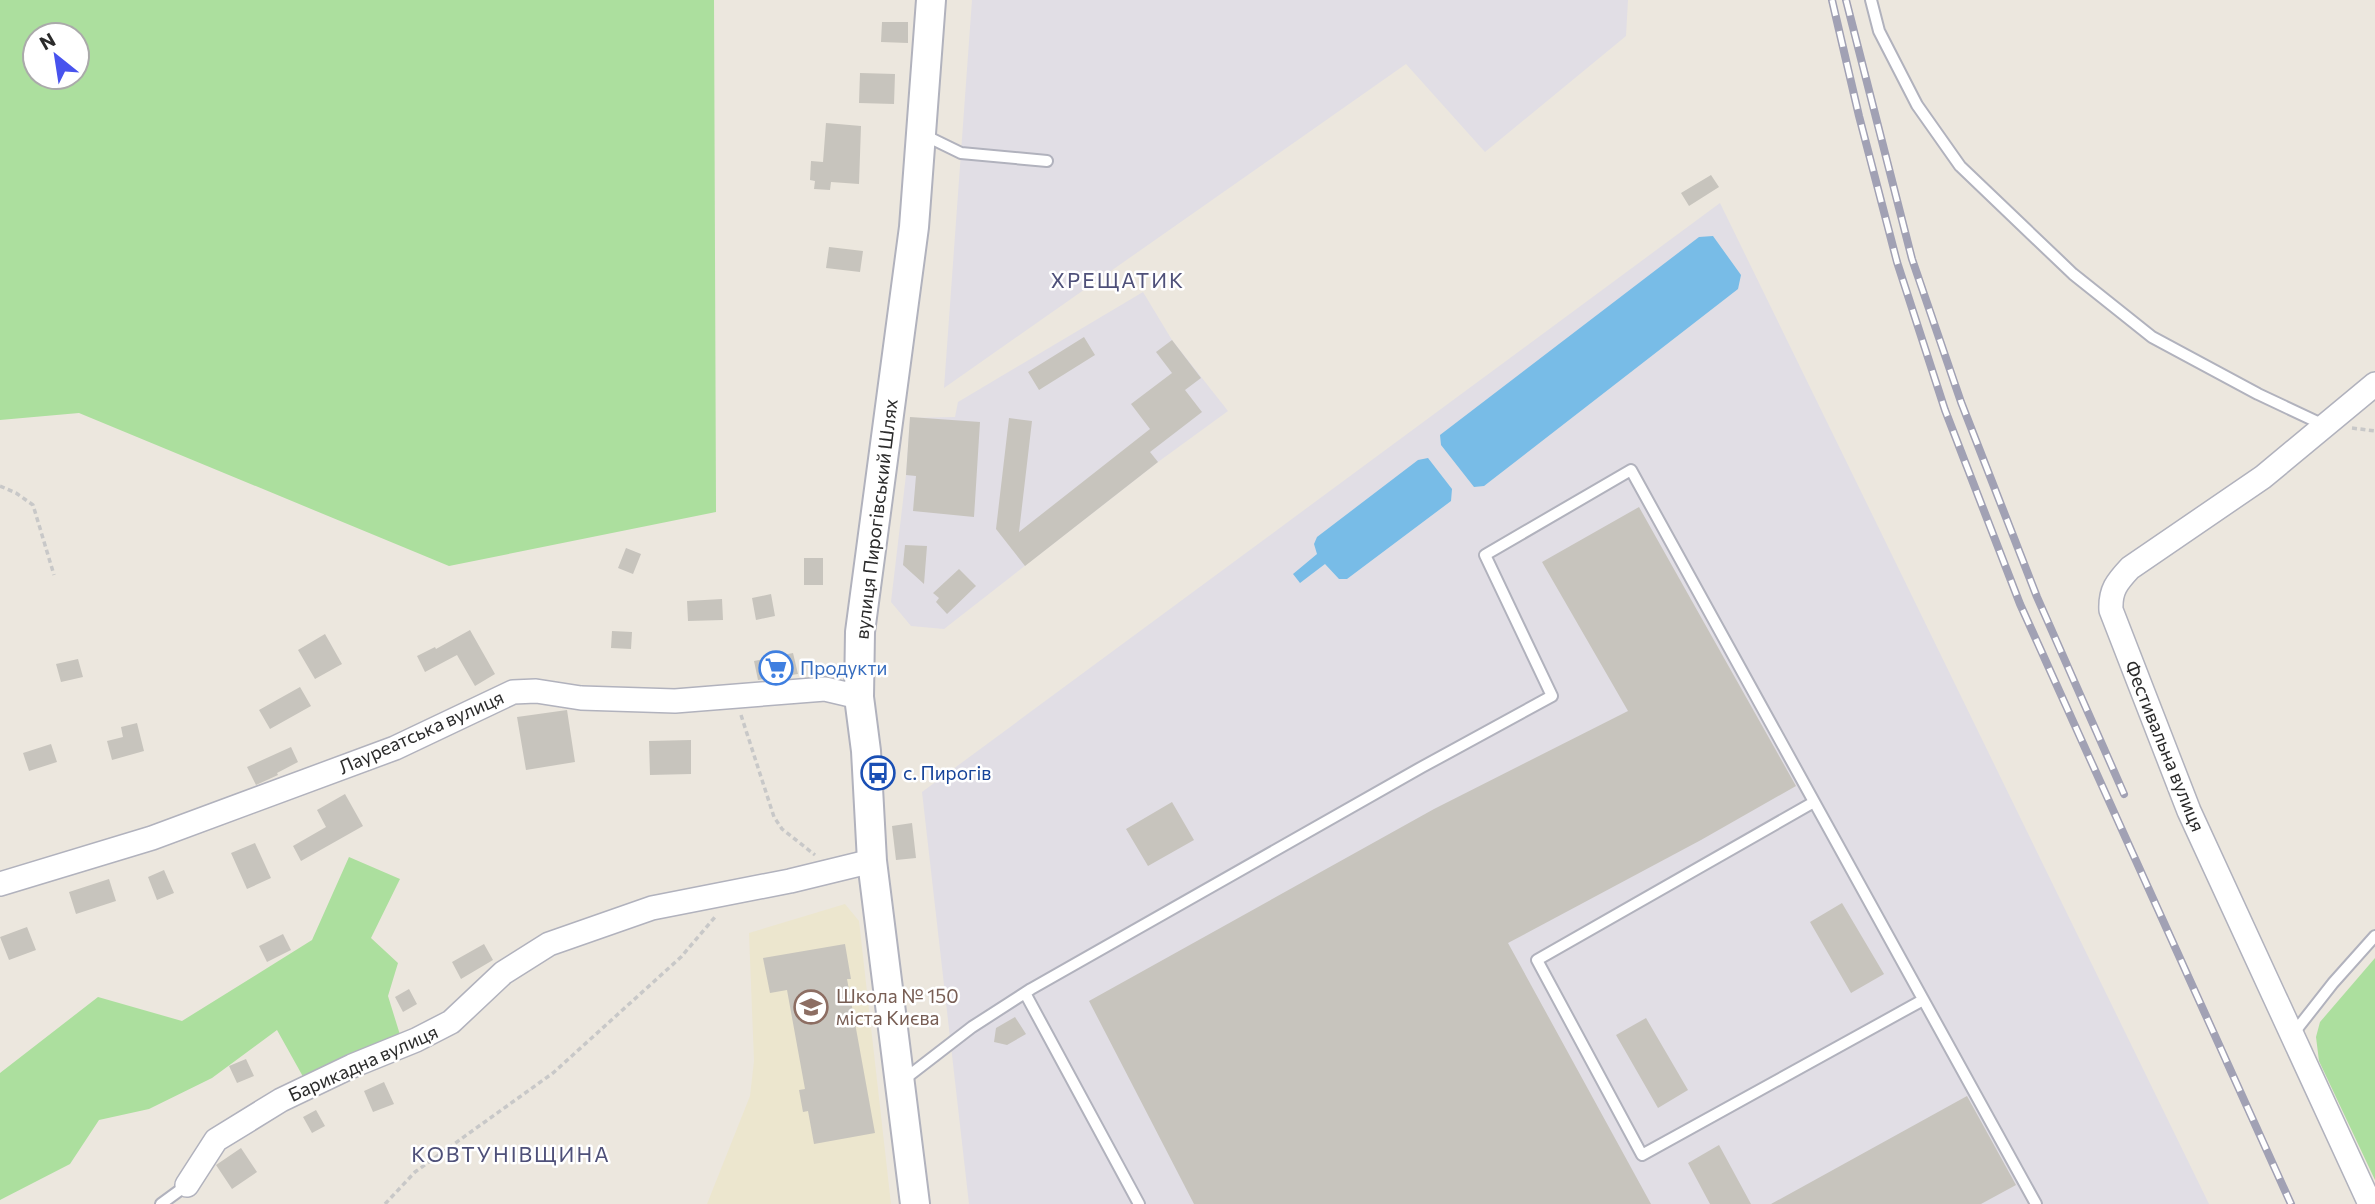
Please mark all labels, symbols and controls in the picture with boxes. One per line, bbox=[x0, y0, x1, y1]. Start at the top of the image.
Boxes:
north arrow bbox=[21, 21, 91, 91]
text: N bbox=[35, 27, 59, 54]
district label: ХРЕЩАТИК bbox=[1051, 267, 1185, 292]
street label: вулиця Пирогівський Шлях bbox=[849, 397, 902, 641]
supermarket icon: Продукти bbox=[757, 649, 795, 687]
place label: Продукти bbox=[800, 656, 887, 679]
street label: Фестивальна вулиця bbox=[2121, 657, 2210, 835]
street label: Лауреатська вулиця bbox=[335, 685, 507, 778]
bus stop icon: с. Пирогів bbox=[859, 754, 897, 792]
place label: с. Пирогів bbox=[903, 761, 991, 784]
place label: Школа № 150 міста Києва bbox=[836, 984, 959, 1029]
school or university icon: Школа № 150 міста Києва bbox=[792, 988, 830, 1026]
street label: Барикадна вулиця bbox=[284, 1019, 441, 1106]
district label: КОВТУНІВЩИНА bbox=[411, 1141, 611, 1166]

